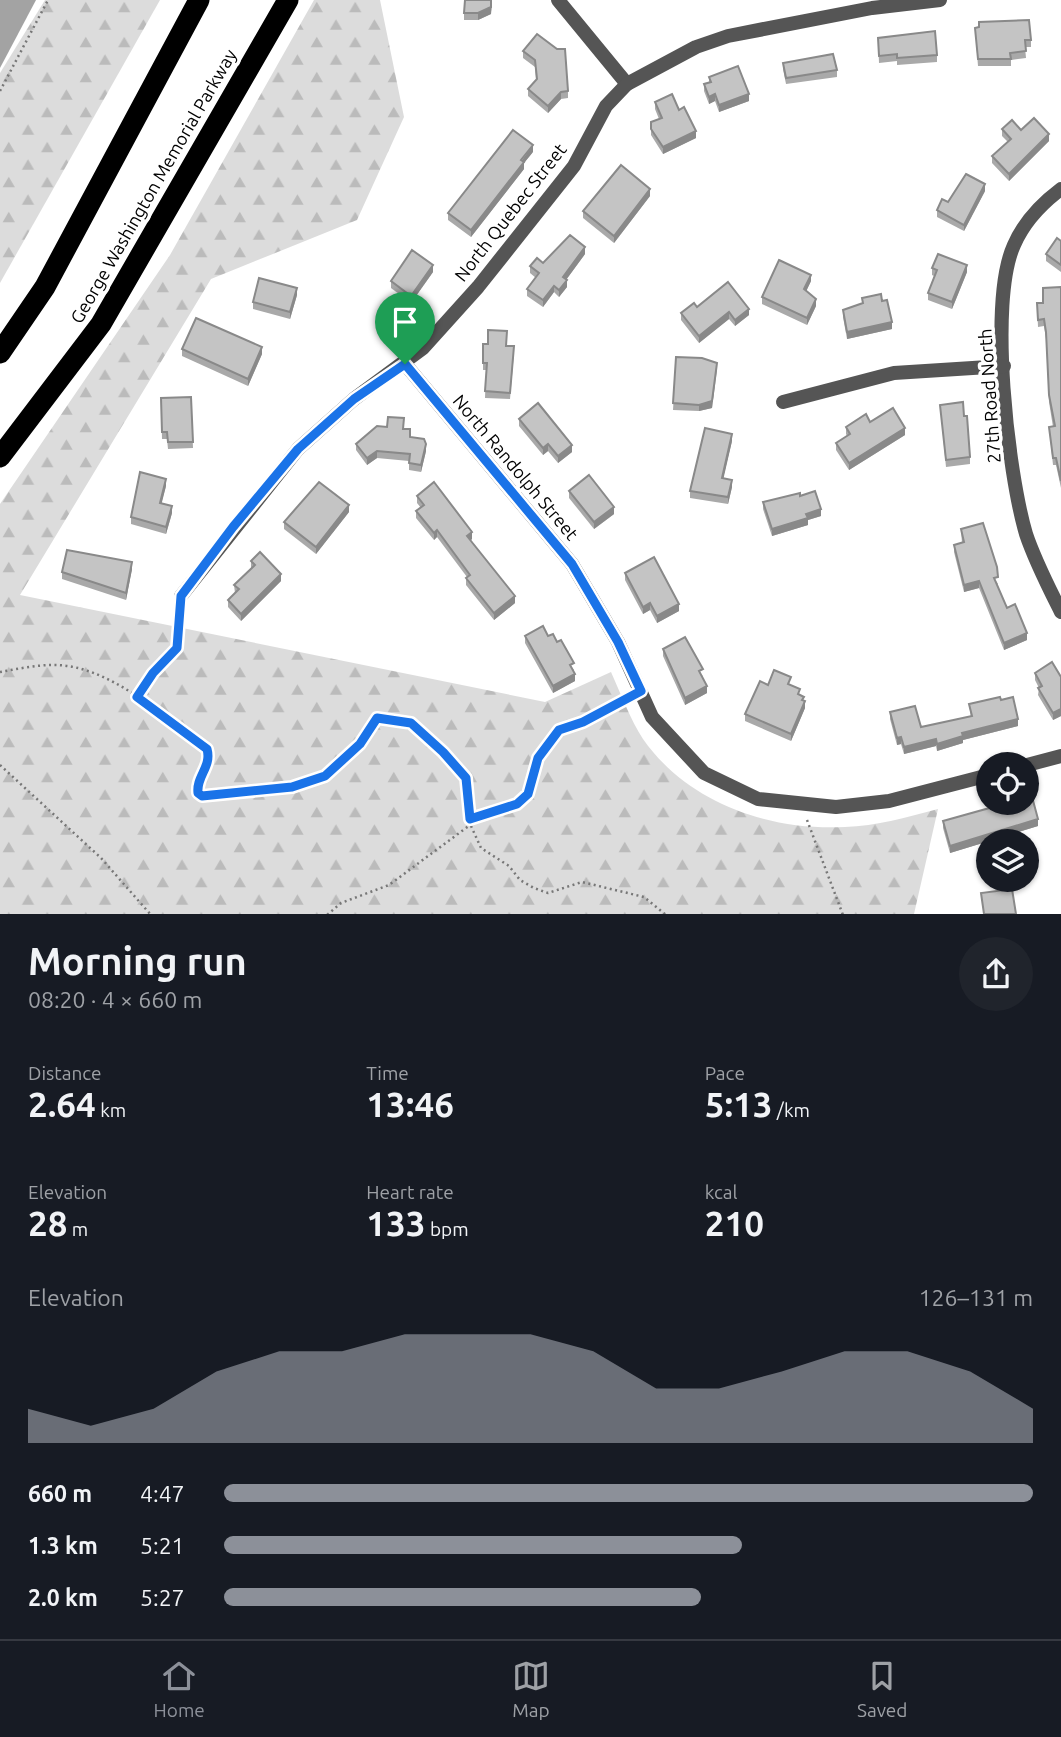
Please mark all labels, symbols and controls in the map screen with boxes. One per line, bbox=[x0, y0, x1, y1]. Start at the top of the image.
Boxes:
street label: George Washington Memorial Parkway bbox=[66, 45, 240, 326]
street label: North Quebec Street bbox=[450, 139, 571, 285]
pin bbox=[375, 292, 435, 364]
icon: arrive bbox=[386, 303, 424, 341]
street label: 27th Road North bbox=[974, 328, 1004, 464]
street label: North Randolph Street bbox=[449, 390, 583, 544]
map controls bbox=[976, 752, 1039, 892]
button: locate bbox=[976, 752, 1039, 815]
button: layers bbox=[976, 829, 1039, 892]
button: share bbox=[959, 937, 1033, 1011]
text: Morning run bbox=[28, 940, 247, 982]
text: 08:20 · 4 × 660 m bbox=[28, 987, 202, 1012]
text: Distance bbox=[28, 1062, 102, 1084]
text: Time bbox=[366, 1062, 409, 1084]
text: Pace bbox=[705, 1062, 745, 1084]
text: 2.64 bbox=[28, 1084, 96, 1124]
text: 13:46 bbox=[366, 1084, 454, 1124]
text: 5:13 bbox=[705, 1084, 773, 1124]
text: km bbox=[96, 1099, 126, 1121]
text: /km bbox=[773, 1099, 810, 1121]
text: Elevation bbox=[28, 1181, 107, 1203]
text: Heart rate bbox=[366, 1181, 454, 1203]
text: kcal bbox=[705, 1181, 737, 1203]
text: 28 bbox=[28, 1203, 67, 1243]
text: 133 bbox=[366, 1203, 426, 1243]
text: 210 bbox=[705, 1203, 764, 1243]
text: m bbox=[67, 1218, 88, 1240]
text: bpm bbox=[426, 1218, 469, 1240]
text: Elevation bbox=[28, 1285, 124, 1310]
text: 126–131 m bbox=[919, 1285, 1033, 1310]
text: 660 m bbox=[28, 1481, 92, 1506]
text: 4:47 bbox=[140, 1481, 185, 1506]
text: 1.3 km bbox=[28, 1533, 98, 1558]
text: 5:21 bbox=[140, 1533, 185, 1558]
text: 2.0 km bbox=[28, 1585, 98, 1610]
text: 5:27 bbox=[140, 1585, 185, 1610]
tab: Home bbox=[154, 1657, 205, 1721]
tab: Map bbox=[512, 1657, 550, 1721]
tab: Saved bbox=[857, 1657, 907, 1721]

